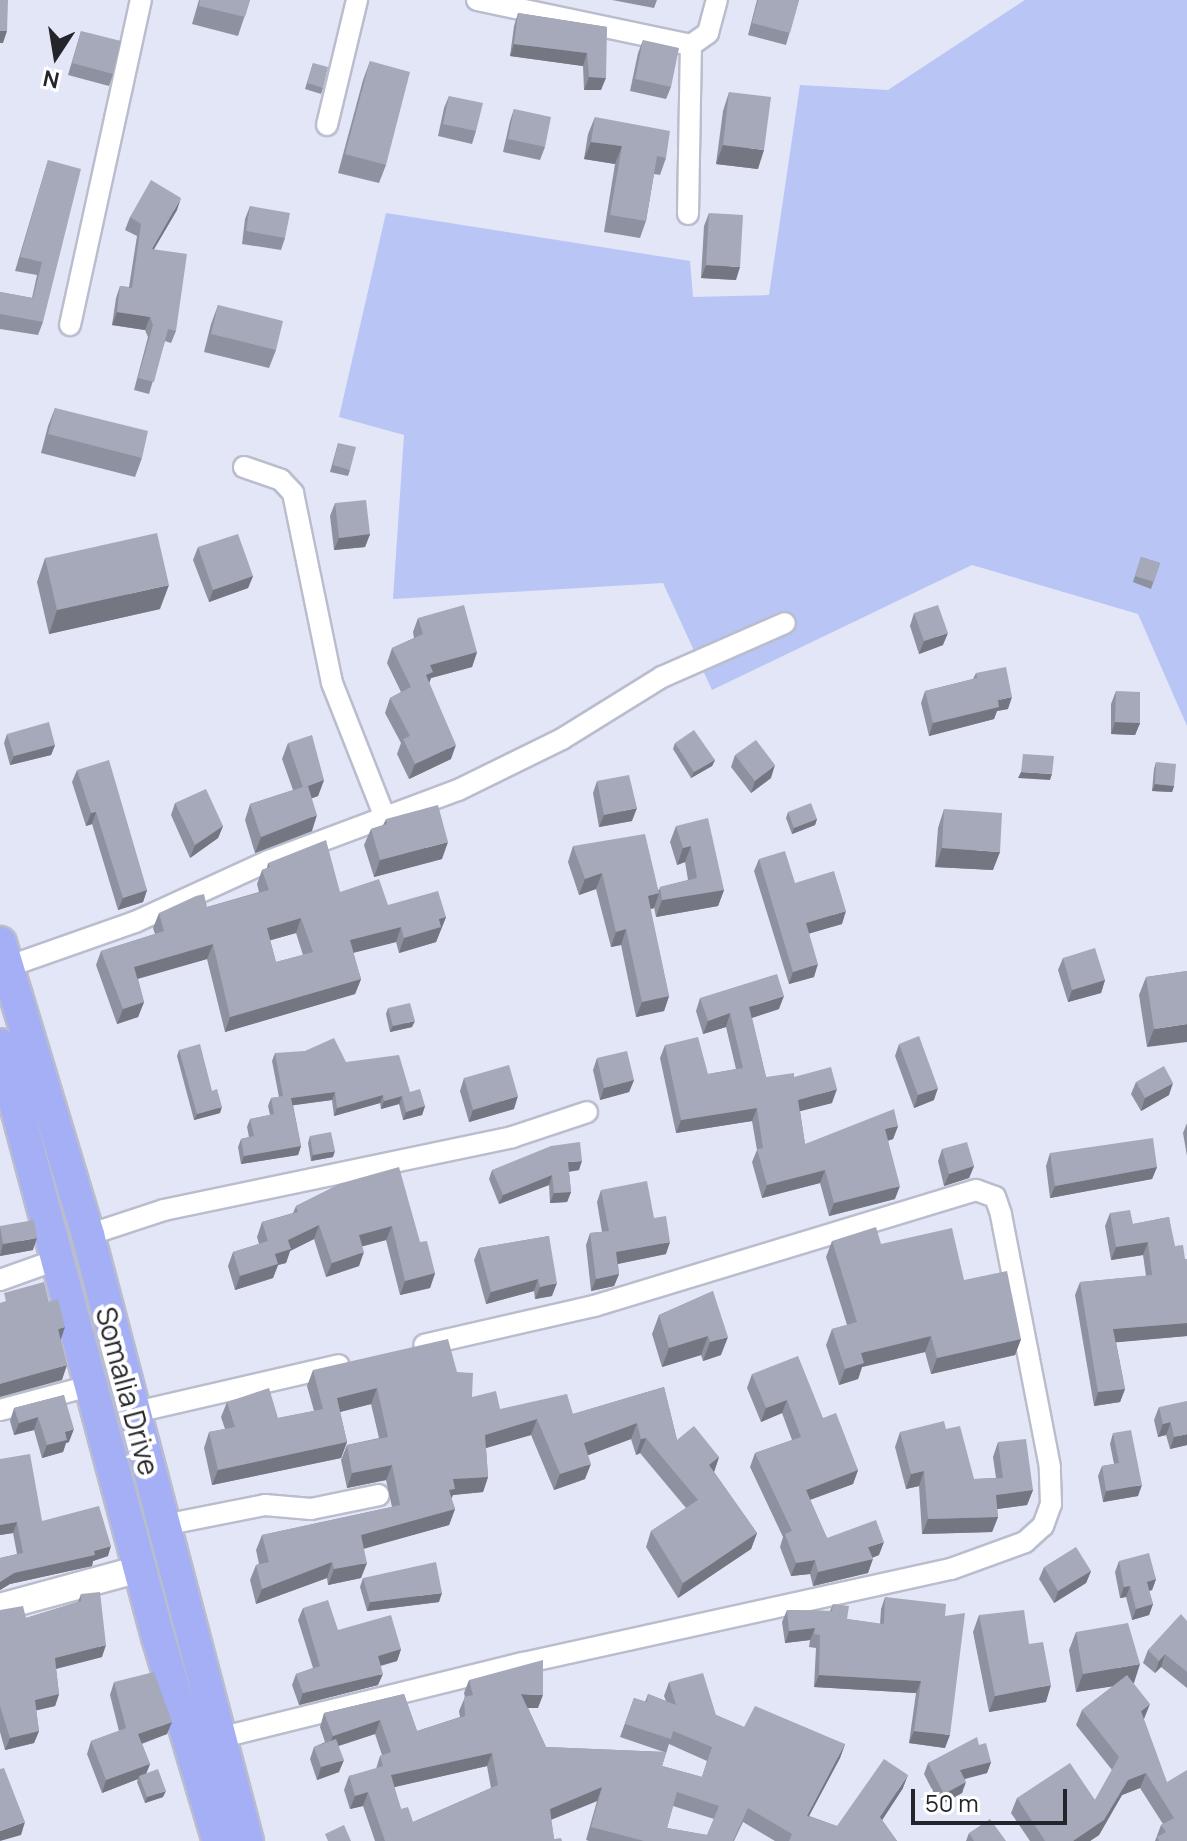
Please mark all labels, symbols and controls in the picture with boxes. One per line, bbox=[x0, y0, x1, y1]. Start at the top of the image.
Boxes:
north arrow bbox=[16, 16, 96, 96]
text: N bbox=[40, 63, 62, 96]
street label: Somalia Drive bbox=[89, 1303, 167, 1479]
scale bar bbox=[915, 1773, 1071, 1823]
text: 50 m bbox=[925, 1786, 979, 1819]

